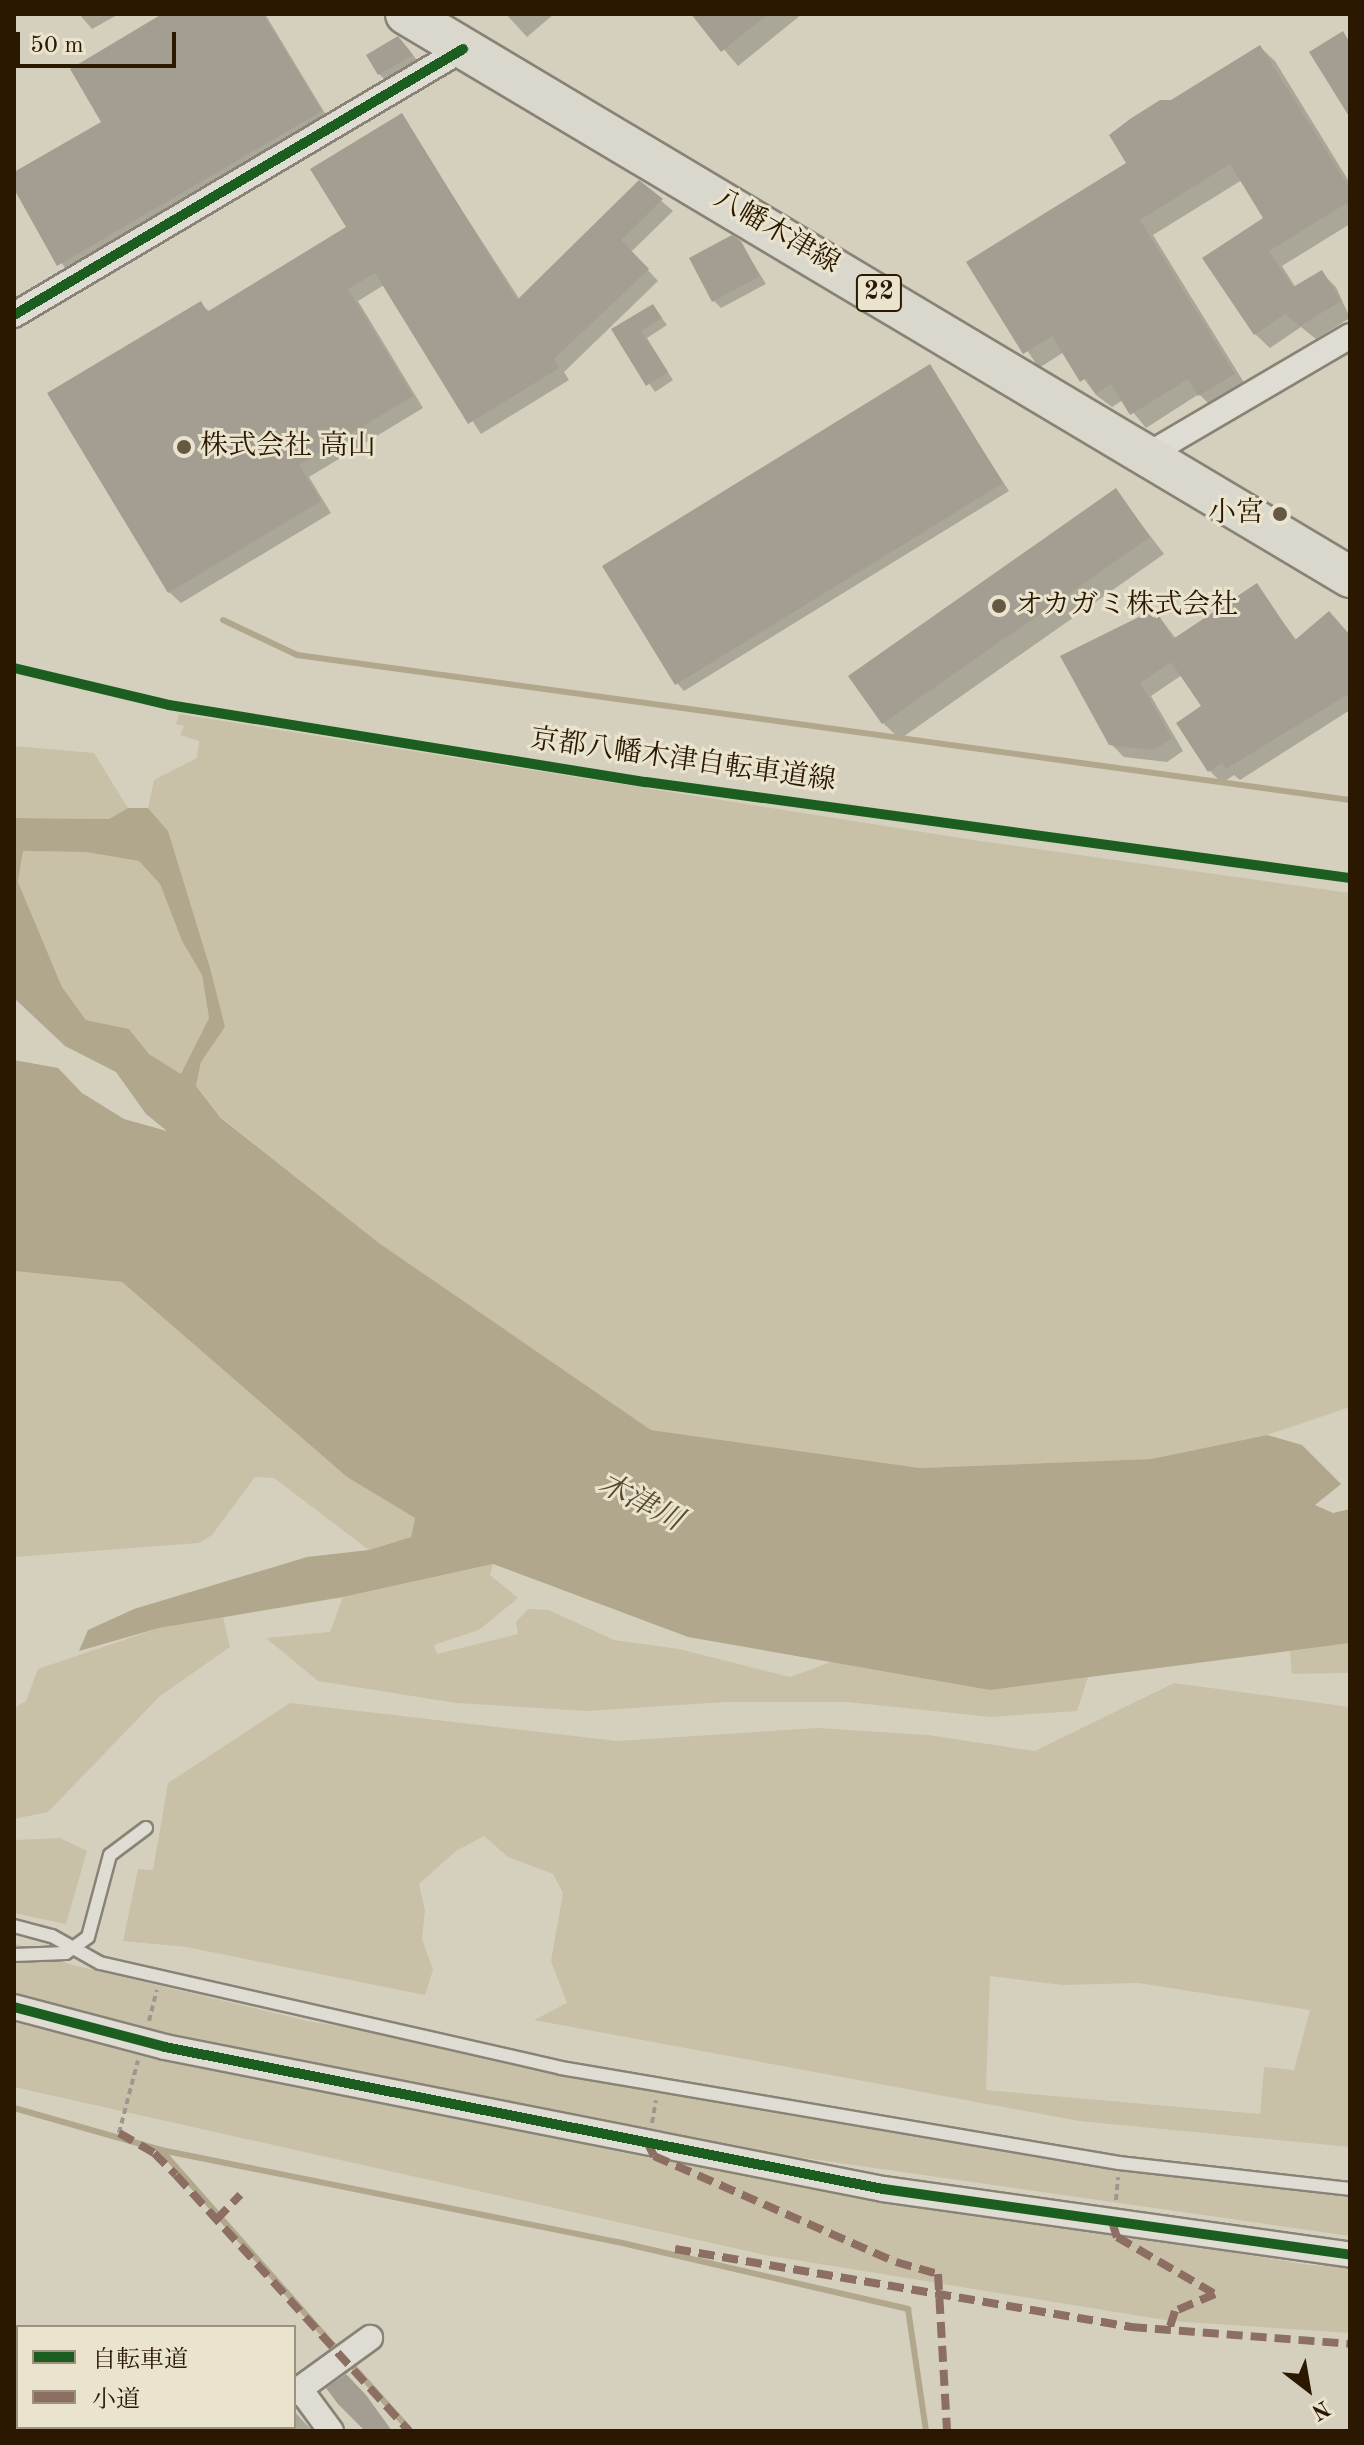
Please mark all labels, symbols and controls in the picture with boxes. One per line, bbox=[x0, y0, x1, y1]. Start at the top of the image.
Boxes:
scale bar bbox=[20, 16, 180, 66]
text: 50 m bbox=[30, 34, 84, 58]
street label: 八幡木津線 bbox=[707, 182, 845, 282]
road number: 22 bbox=[855, 271, 903, 315]
place label: 株式会社 高山 bbox=[200, 430, 376, 464]
marker: 株式会社 高山 bbox=[175, 438, 193, 456]
place label: 小宮 bbox=[1208, 497, 1264, 531]
marker: 小宮 bbox=[1271, 505, 1289, 523]
place label: オカガミ株式会社 bbox=[1015, 589, 1239, 623]
marker: オカガミ株式会社 bbox=[990, 597, 1008, 615]
street label: 京都八幡木津自転車道線 bbox=[528, 723, 838, 799]
water label: 木津川 bbox=[592, 1467, 688, 1539]
legend bbox=[16, 2325, 296, 2429]
text: 自転車道 bbox=[92, 2349, 188, 2373]
north arrow bbox=[1268, 2349, 1348, 2429]
text: 小道 bbox=[92, 2389, 140, 2413]
text: N bbox=[1307, 2396, 1333, 2423]

